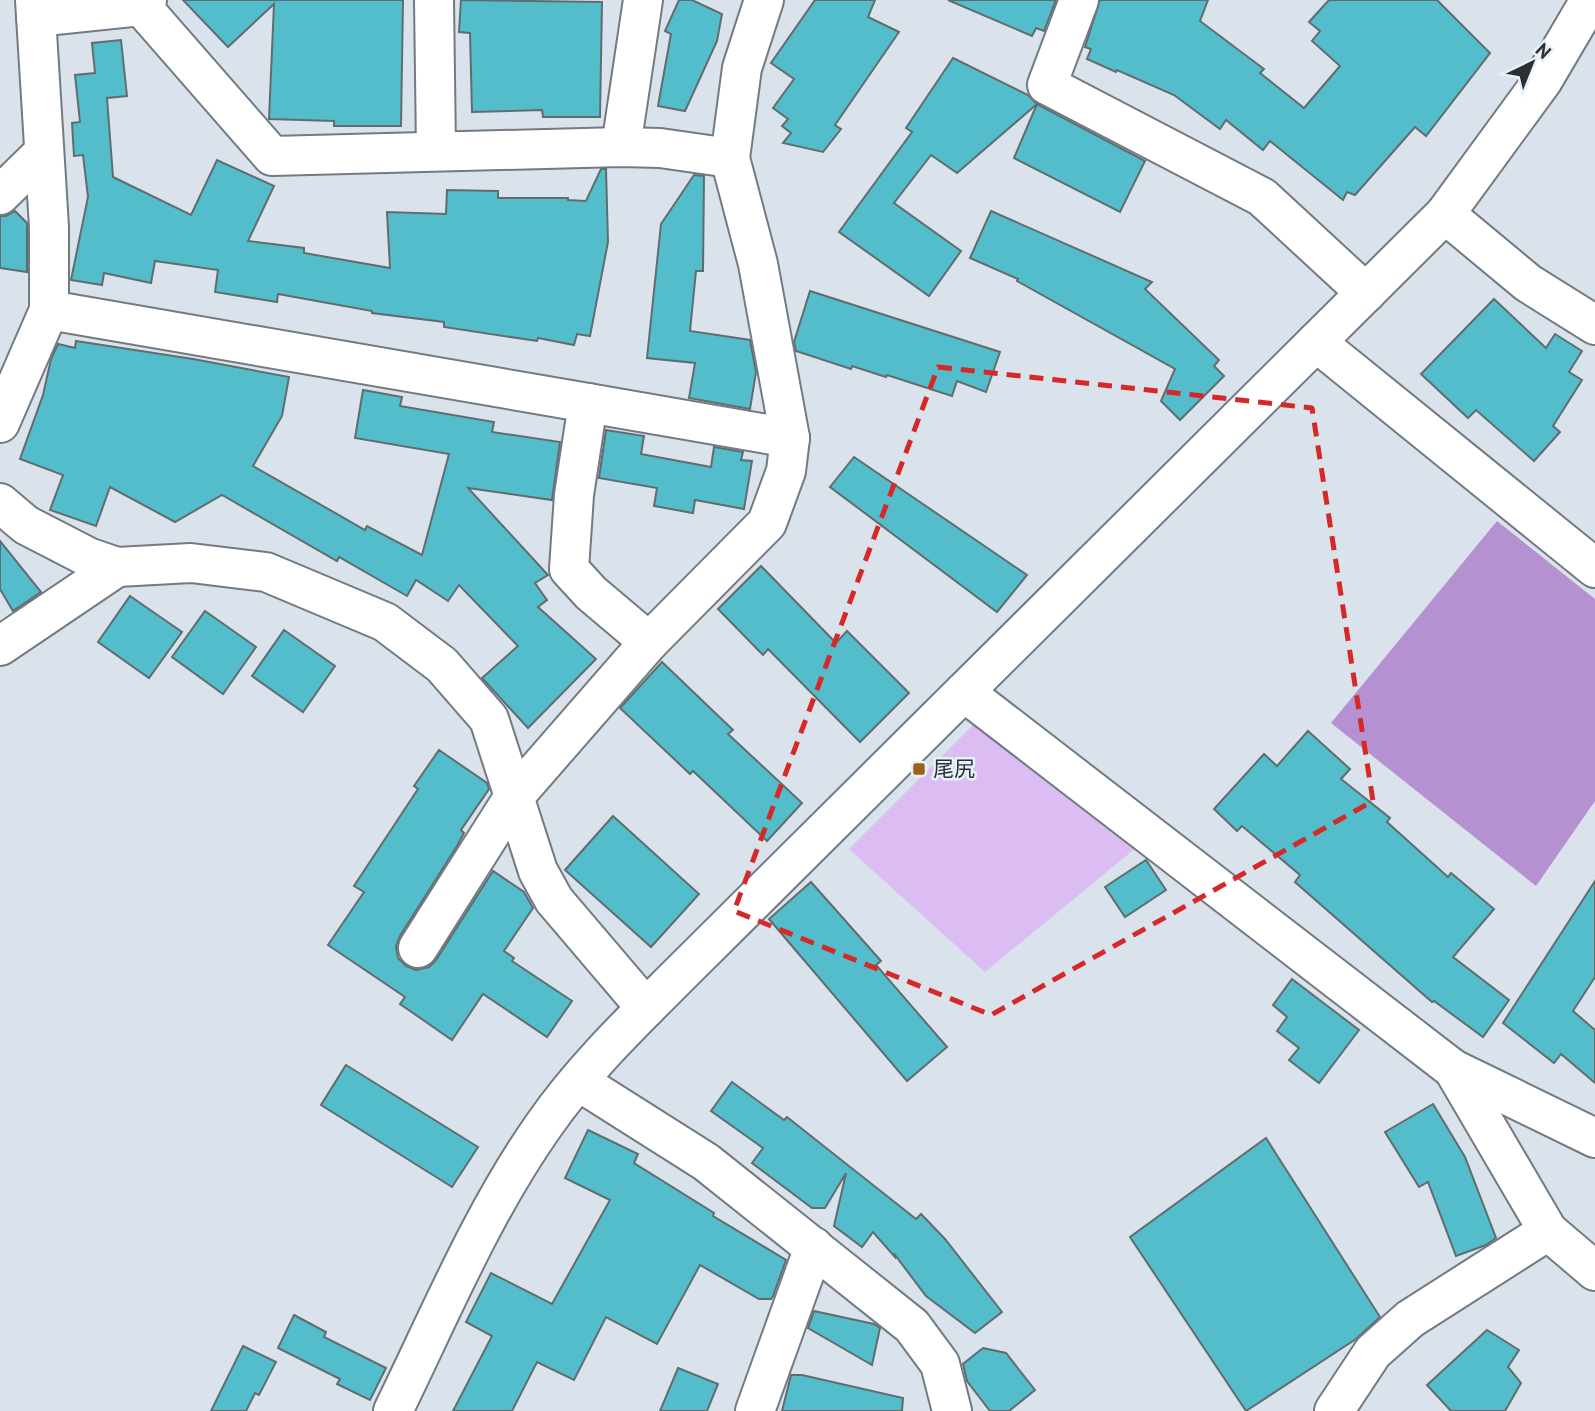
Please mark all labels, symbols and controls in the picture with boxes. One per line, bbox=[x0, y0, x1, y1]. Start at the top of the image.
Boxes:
north arrow bbox=[1497, 28, 1567, 98]
text: N bbox=[1531, 38, 1556, 64]
place label: 尾尻 bbox=[933, 755, 975, 782]
marker: 尾尻 bbox=[911, 761, 927, 777]

